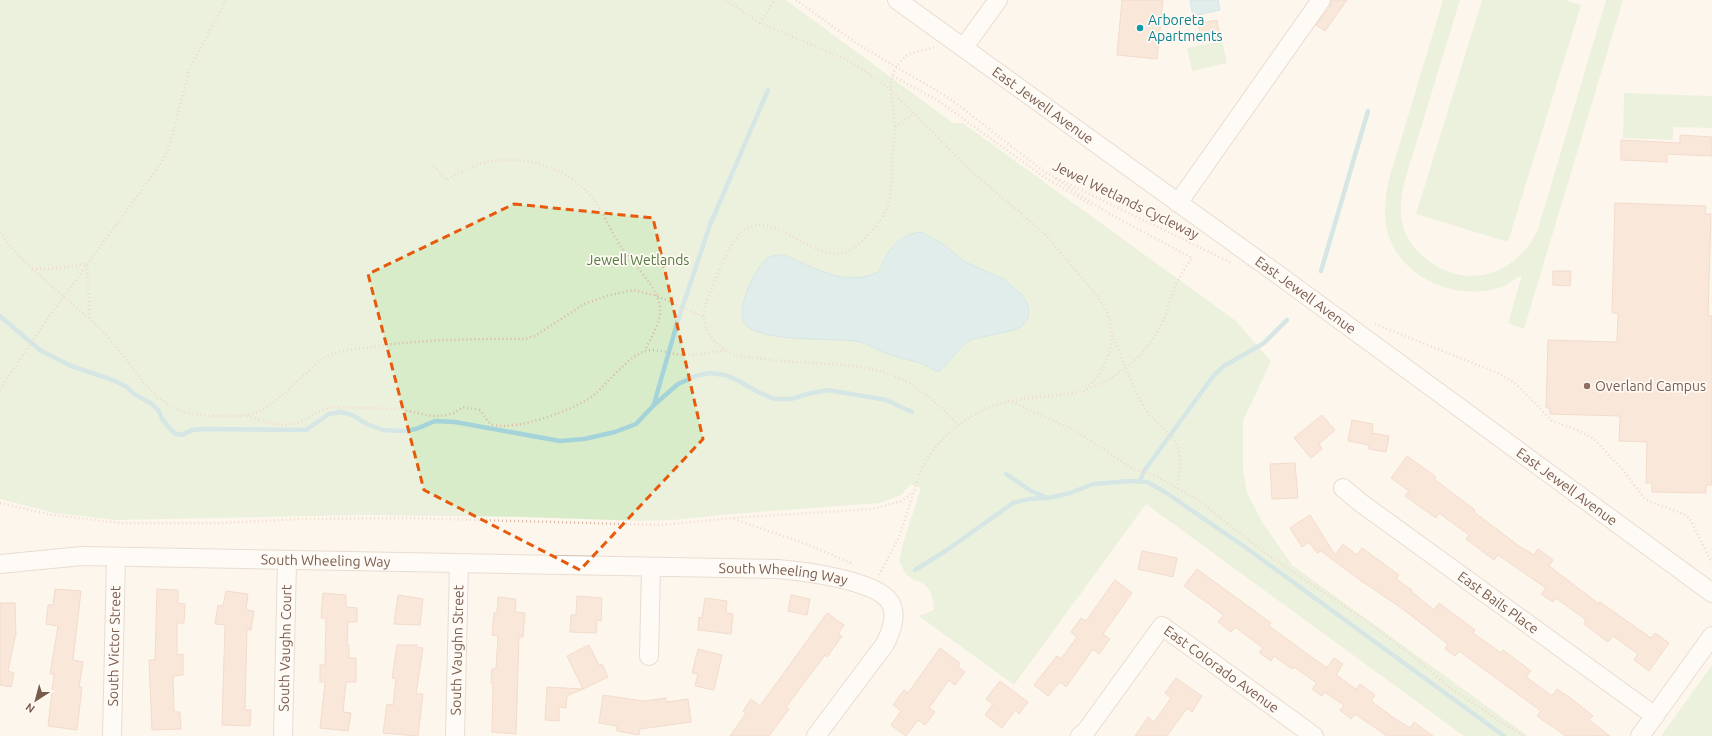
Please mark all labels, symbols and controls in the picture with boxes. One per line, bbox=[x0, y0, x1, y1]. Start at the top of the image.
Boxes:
place label: Arboreta Apartments bbox=[1148, 12, 1223, 44]
marker: Arboreta Apartments bbox=[1135, 23, 1145, 33]
street label: East Jewell Avenue bbox=[989, 63, 1097, 147]
street label: Jewel Wetlands Cycleway bbox=[1050, 158, 1202, 242]
park label: Jewell Wetlands bbox=[587, 252, 689, 268]
street label: East Jewell Avenue bbox=[1252, 253, 1359, 337]
place label: Overland Campus bbox=[1595, 378, 1706, 394]
marker: Overland Campus bbox=[1582, 381, 1592, 391]
street label: East Jewell Avenue bbox=[1514, 444, 1620, 529]
street label: South Wheeling Way bbox=[261, 551, 391, 570]
street label: South Wheeling Way bbox=[719, 560, 850, 588]
street label: East Bails Place bbox=[1455, 568, 1542, 637]
street label: South Vaughn Court bbox=[276, 584, 294, 712]
street label: South Vaughn Street bbox=[447, 584, 467, 715]
street label: South Victor Street bbox=[105, 585, 123, 707]
street label: East Colorado Avenue bbox=[1161, 622, 1282, 716]
north arrow bbox=[16, 680, 56, 720]
text: N bbox=[23, 701, 37, 715]

